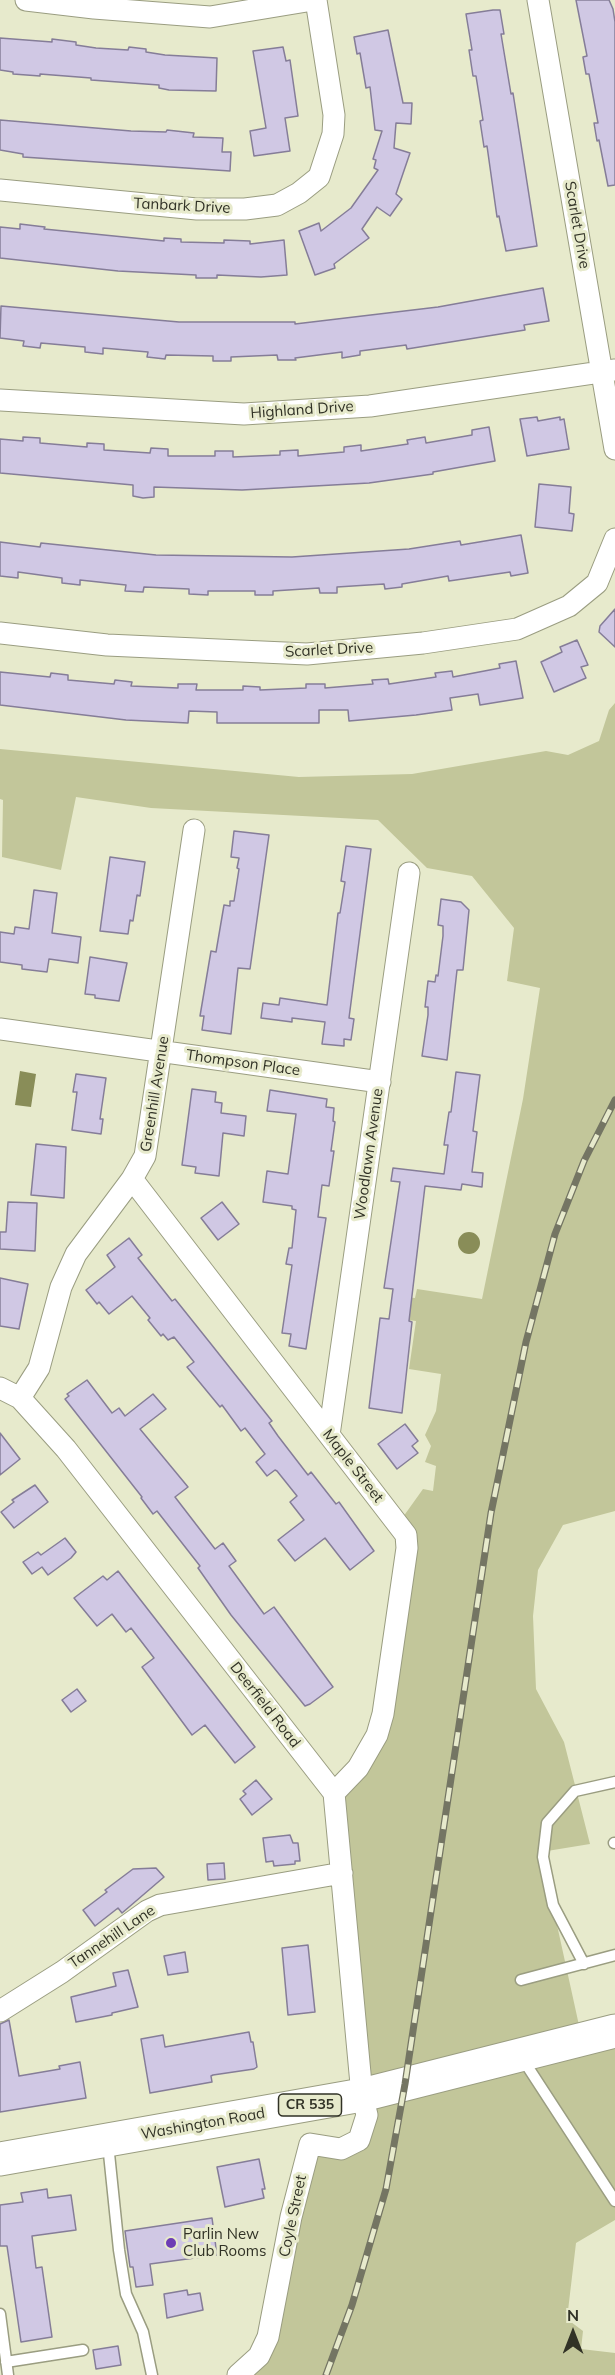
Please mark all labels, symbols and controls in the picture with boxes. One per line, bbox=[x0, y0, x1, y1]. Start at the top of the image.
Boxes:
street label: Scarlet Drive bbox=[560, 180, 594, 270]
street label: Tanbark Drive bbox=[133, 194, 231, 218]
street label: Highland Drive bbox=[250, 397, 354, 423]
street label: Scarlet Drive bbox=[284, 639, 374, 661]
street label: Greenhill Avenue bbox=[137, 1035, 173, 1153]
street label: Thompson Place bbox=[185, 1046, 301, 1080]
street label: Woodlawn Avenue bbox=[351, 1087, 387, 1221]
street label: Maple Street bbox=[319, 1426, 387, 1506]
street label: Deerfield Road bbox=[226, 1659, 304, 1751]
street label: Tannehill Lane bbox=[65, 1902, 159, 1972]
road number: CR 535 bbox=[278, 2094, 342, 2116]
street label: Washington Road bbox=[140, 2104, 266, 2144]
street label: Coyle Street bbox=[276, 2173, 310, 2259]
place label: Parlin New Club Rooms bbox=[183, 2225, 266, 2260]
marker: Parlin New Club Rooms bbox=[164, 2236, 178, 2250]
north arrow bbox=[543, 2303, 603, 2363]
text: N bbox=[567, 2305, 579, 2325]

